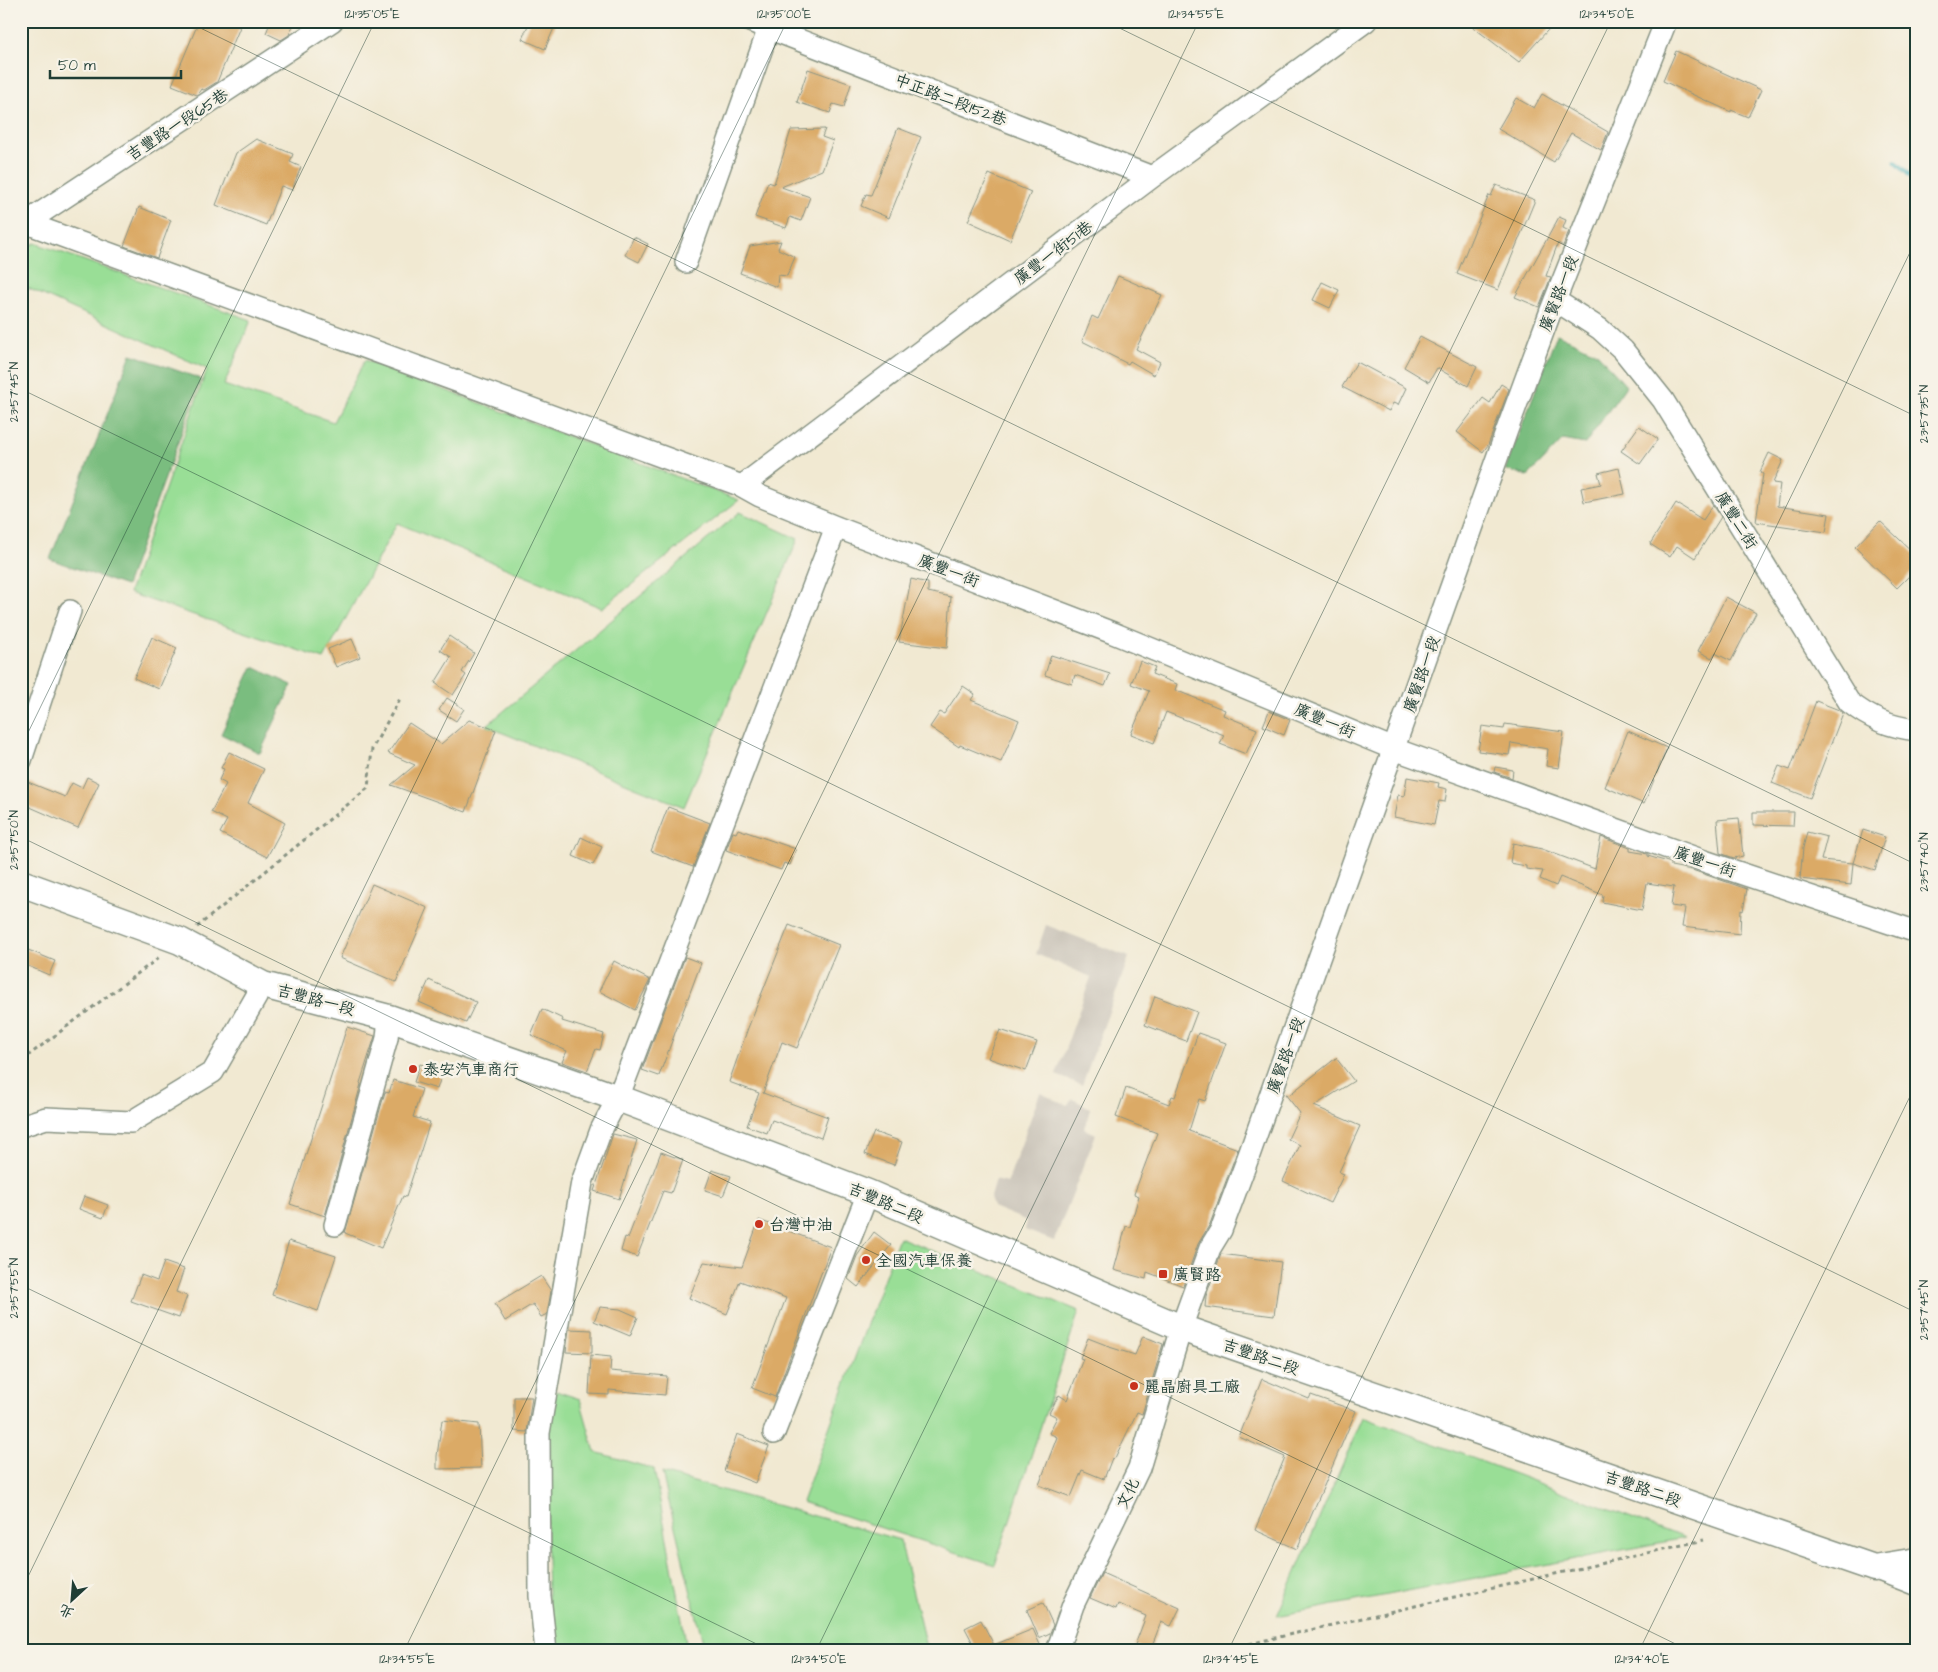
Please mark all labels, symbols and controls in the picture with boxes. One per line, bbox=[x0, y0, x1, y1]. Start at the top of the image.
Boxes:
text: 121°35'05"E bbox=[344, 6, 400, 23]
text: 121°35'00"E bbox=[757, 6, 811, 23]
text: 121°34'55"E bbox=[1168, 6, 1224, 23]
text: 121°34'50"E bbox=[1580, 6, 1634, 23]
scale bar bbox=[50, 48, 181, 80]
text: 50 m bbox=[58, 55, 96, 76]
street label: 中正路二段152巷 bbox=[891, 68, 1010, 131]
street label: 吉豐路一段65巷 bbox=[122, 84, 233, 166]
street label: 廣豐一街51巷 bbox=[1010, 216, 1098, 290]
street label: 廣賢路一段 bbox=[1534, 252, 1584, 335]
text: 23°57'45"N bbox=[6, 361, 23, 422]
text: 23°57'35"N bbox=[1916, 384, 1933, 443]
street label: 廣豐二街 bbox=[1710, 488, 1762, 554]
street label: 廣豐一街 bbox=[915, 549, 982, 593]
street label: 廣賢路一段 bbox=[1399, 633, 1445, 716]
street label: 廣豐一街 bbox=[1291, 698, 1358, 744]
text: 23°57'50"N bbox=[6, 810, 23, 870]
text: 23°57'40"N bbox=[1916, 832, 1933, 892]
street label: 廣豐一街 bbox=[1671, 841, 1739, 883]
street label: 吉豐路一段 bbox=[274, 979, 357, 1021]
street label: 廣賢路一段 bbox=[1262, 1014, 1310, 1097]
place label: 泰安汽車商行 bbox=[423, 1059, 519, 1081]
marker: 泰安汽車商行 bbox=[407, 1063, 419, 1075]
street label: 吉豐路二段 bbox=[844, 1177, 927, 1229]
place label: 台灣中油 bbox=[769, 1214, 833, 1236]
marker: 台灣中油 bbox=[753, 1218, 765, 1230]
place label: 全國汽車保養 bbox=[876, 1250, 972, 1272]
marker: 全國汽車保養 bbox=[860, 1254, 872, 1266]
text: 23°57'55"N bbox=[6, 1257, 23, 1318]
place label: 廣賢路 bbox=[1173, 1264, 1221, 1286]
marker: 廣賢路 bbox=[1157, 1268, 1169, 1280]
text: 23°57'45"N bbox=[1916, 1279, 1933, 1340]
street label: 吉豐路二段 bbox=[1219, 1334, 1302, 1380]
place label: 麗晶廚具工廠 bbox=[1144, 1376, 1240, 1398]
marker: 麗晶廚具工廠 bbox=[1128, 1380, 1140, 1392]
street label: 吉豐路二段 bbox=[1601, 1466, 1684, 1512]
street label: 文化 bbox=[1111, 1474, 1145, 1513]
north arrow bbox=[48, 1574, 98, 1624]
text: 北 bbox=[56, 1599, 77, 1623]
text: 121°34'55"E bbox=[379, 1651, 435, 1668]
text: 121°34'50"E bbox=[792, 1651, 846, 1668]
text: 121°34'45"E bbox=[1203, 1651, 1259, 1668]
text: 121°34'40"E bbox=[1615, 1651, 1669, 1668]

